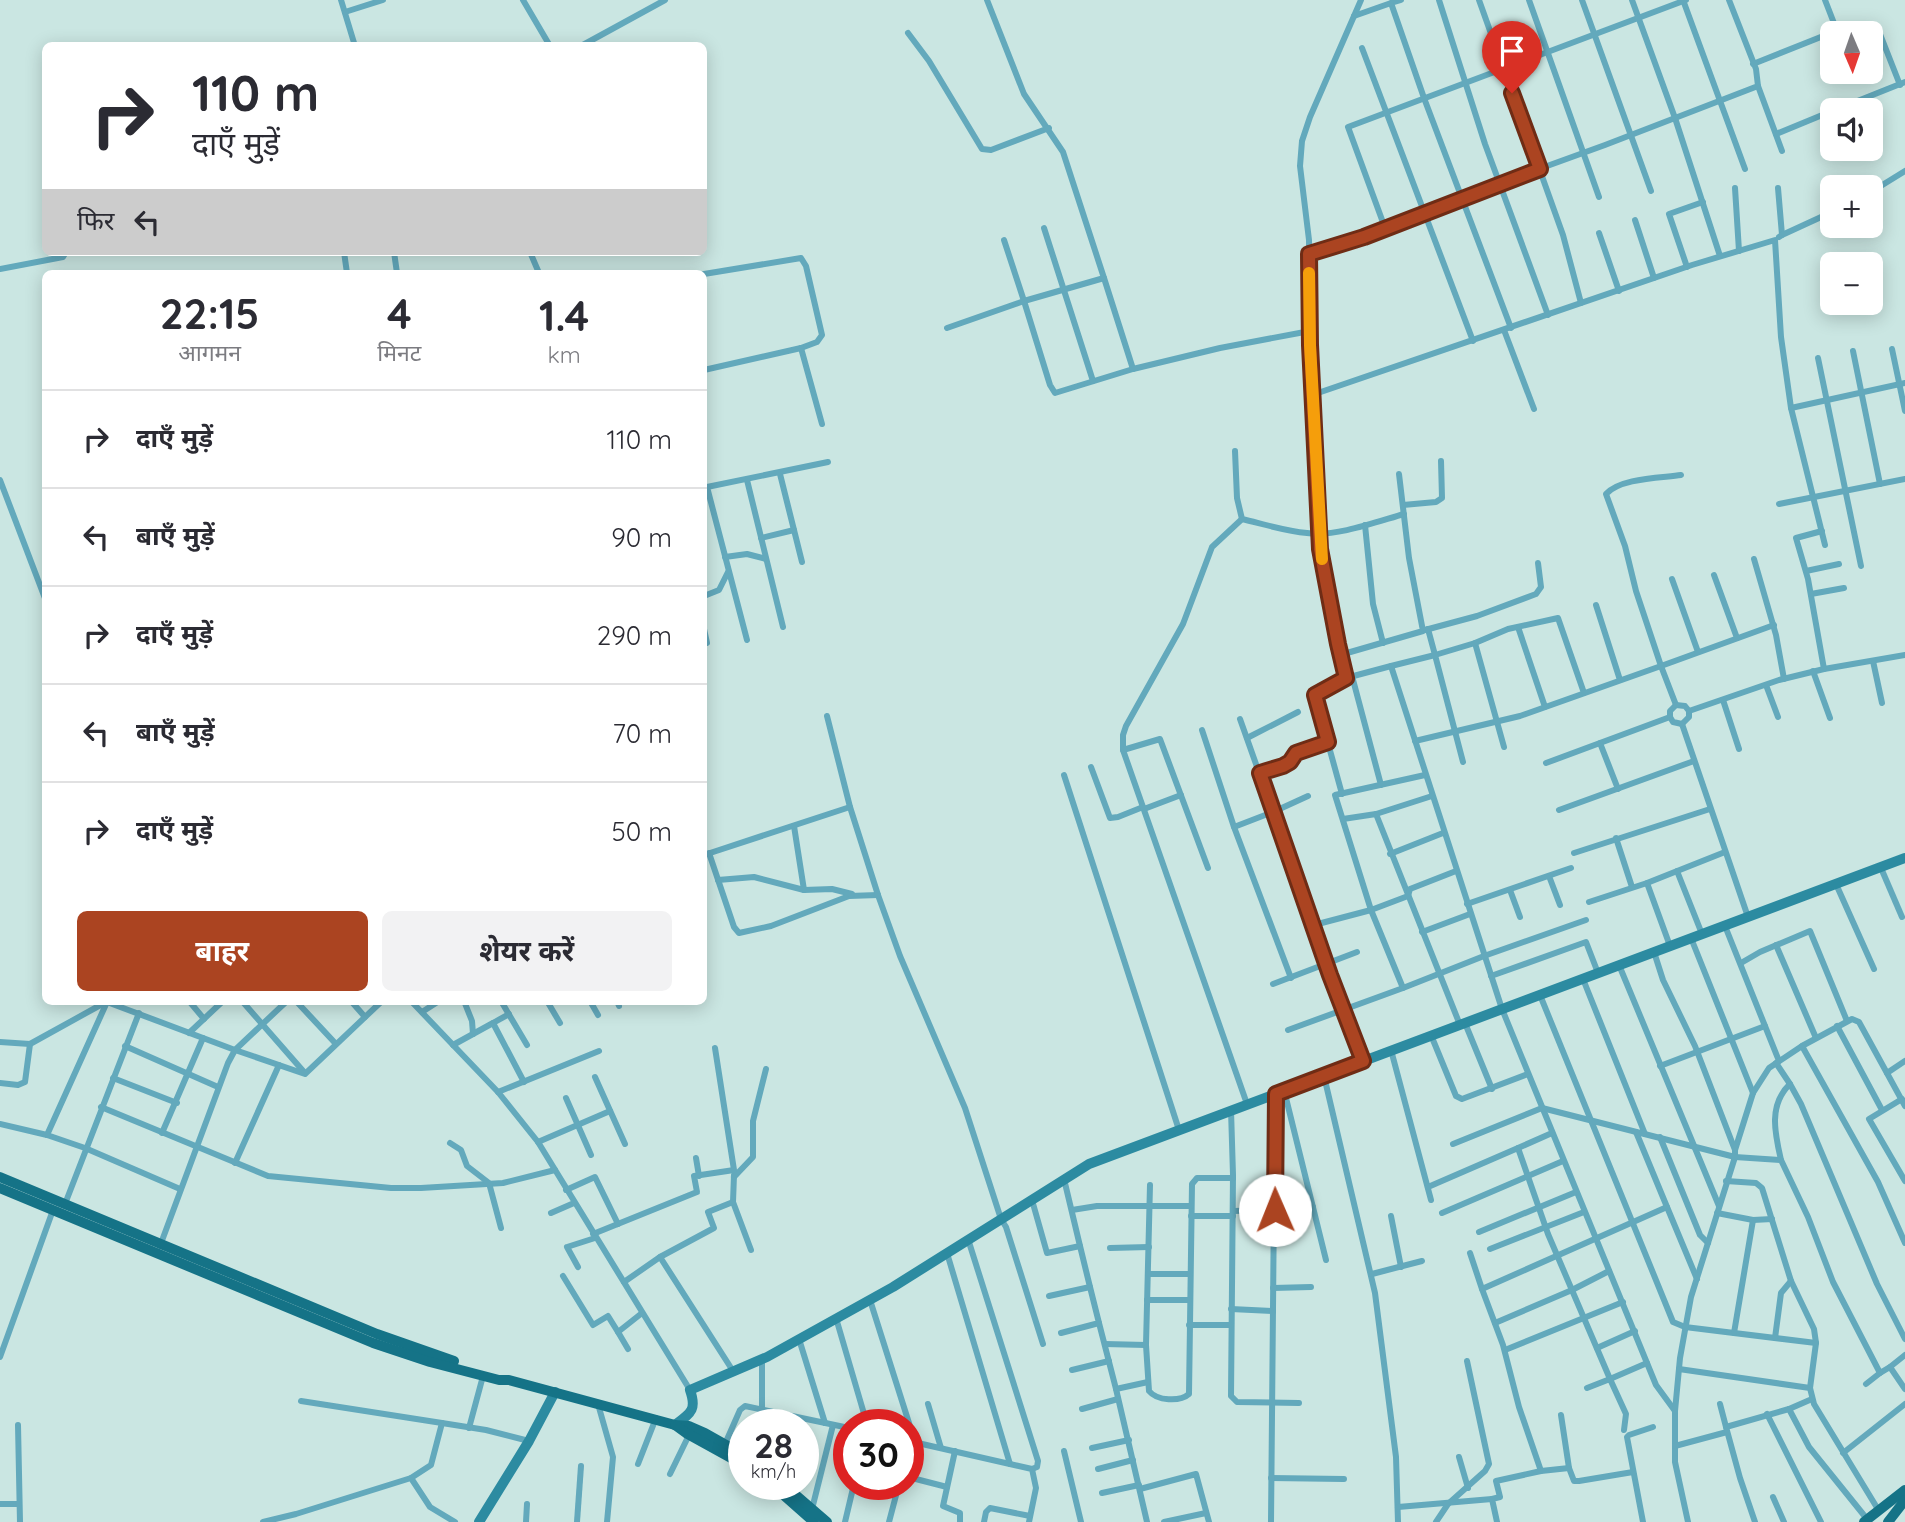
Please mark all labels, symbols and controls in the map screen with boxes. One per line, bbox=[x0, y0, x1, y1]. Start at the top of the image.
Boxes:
pin bbox=[1482, 21, 1542, 93]
north arrow bbox=[1820, 21, 1883, 84]
map controls bbox=[1820, 21, 1883, 315]
icon: arrive bbox=[1493, 32, 1531, 70]
text: 110 m bbox=[192, 62, 319, 123]
icon: right bbox=[77, 70, 168, 161]
button: sound bbox=[1820, 98, 1883, 161]
text: दाएँ मुड़ें bbox=[192, 123, 280, 163]
button: + bbox=[1820, 175, 1883, 238]
icon: left bbox=[128, 203, 166, 241]
text: फिर bbox=[77, 204, 114, 237]
button: − bbox=[1820, 252, 1883, 315]
text: 22:15 bbox=[160, 287, 260, 340]
text: 4 bbox=[387, 287, 412, 340]
text: 1.4 bbox=[539, 289, 589, 342]
text: आगमन bbox=[178, 338, 241, 367]
text: मिनट bbox=[377, 338, 421, 367]
text: km bbox=[548, 340, 581, 369]
icon: right bbox=[77, 420, 115, 458]
text: दाएँ मुड़ें bbox=[136, 421, 213, 454]
text: 110 m bbox=[606, 423, 672, 456]
icon: left bbox=[77, 518, 115, 556]
text: बाएँ मुड़ें bbox=[136, 519, 215, 552]
text: 90 m bbox=[611, 521, 672, 554]
icon: right bbox=[77, 616, 115, 654]
text: दाएँ मुड़ें bbox=[136, 617, 213, 650]
text: 290 m bbox=[597, 619, 672, 652]
icon: left bbox=[77, 714, 115, 752]
text: बाएँ मुड़ें bbox=[136, 715, 215, 748]
text: 70 m bbox=[612, 717, 672, 750]
icon: right bbox=[77, 812, 115, 850]
text: दाएँ मुड़ें bbox=[136, 813, 213, 846]
text: 50 m bbox=[612, 815, 672, 848]
button: बाहर bbox=[77, 911, 368, 991]
button: शेयर करें bbox=[382, 911, 672, 991]
position arrow bbox=[1238, 1173, 1312, 1247]
speed limit sign: 30 bbox=[833, 1409, 924, 1500]
text: 28 bbox=[754, 1423, 793, 1467]
text: km/h bbox=[751, 1460, 796, 1483]

